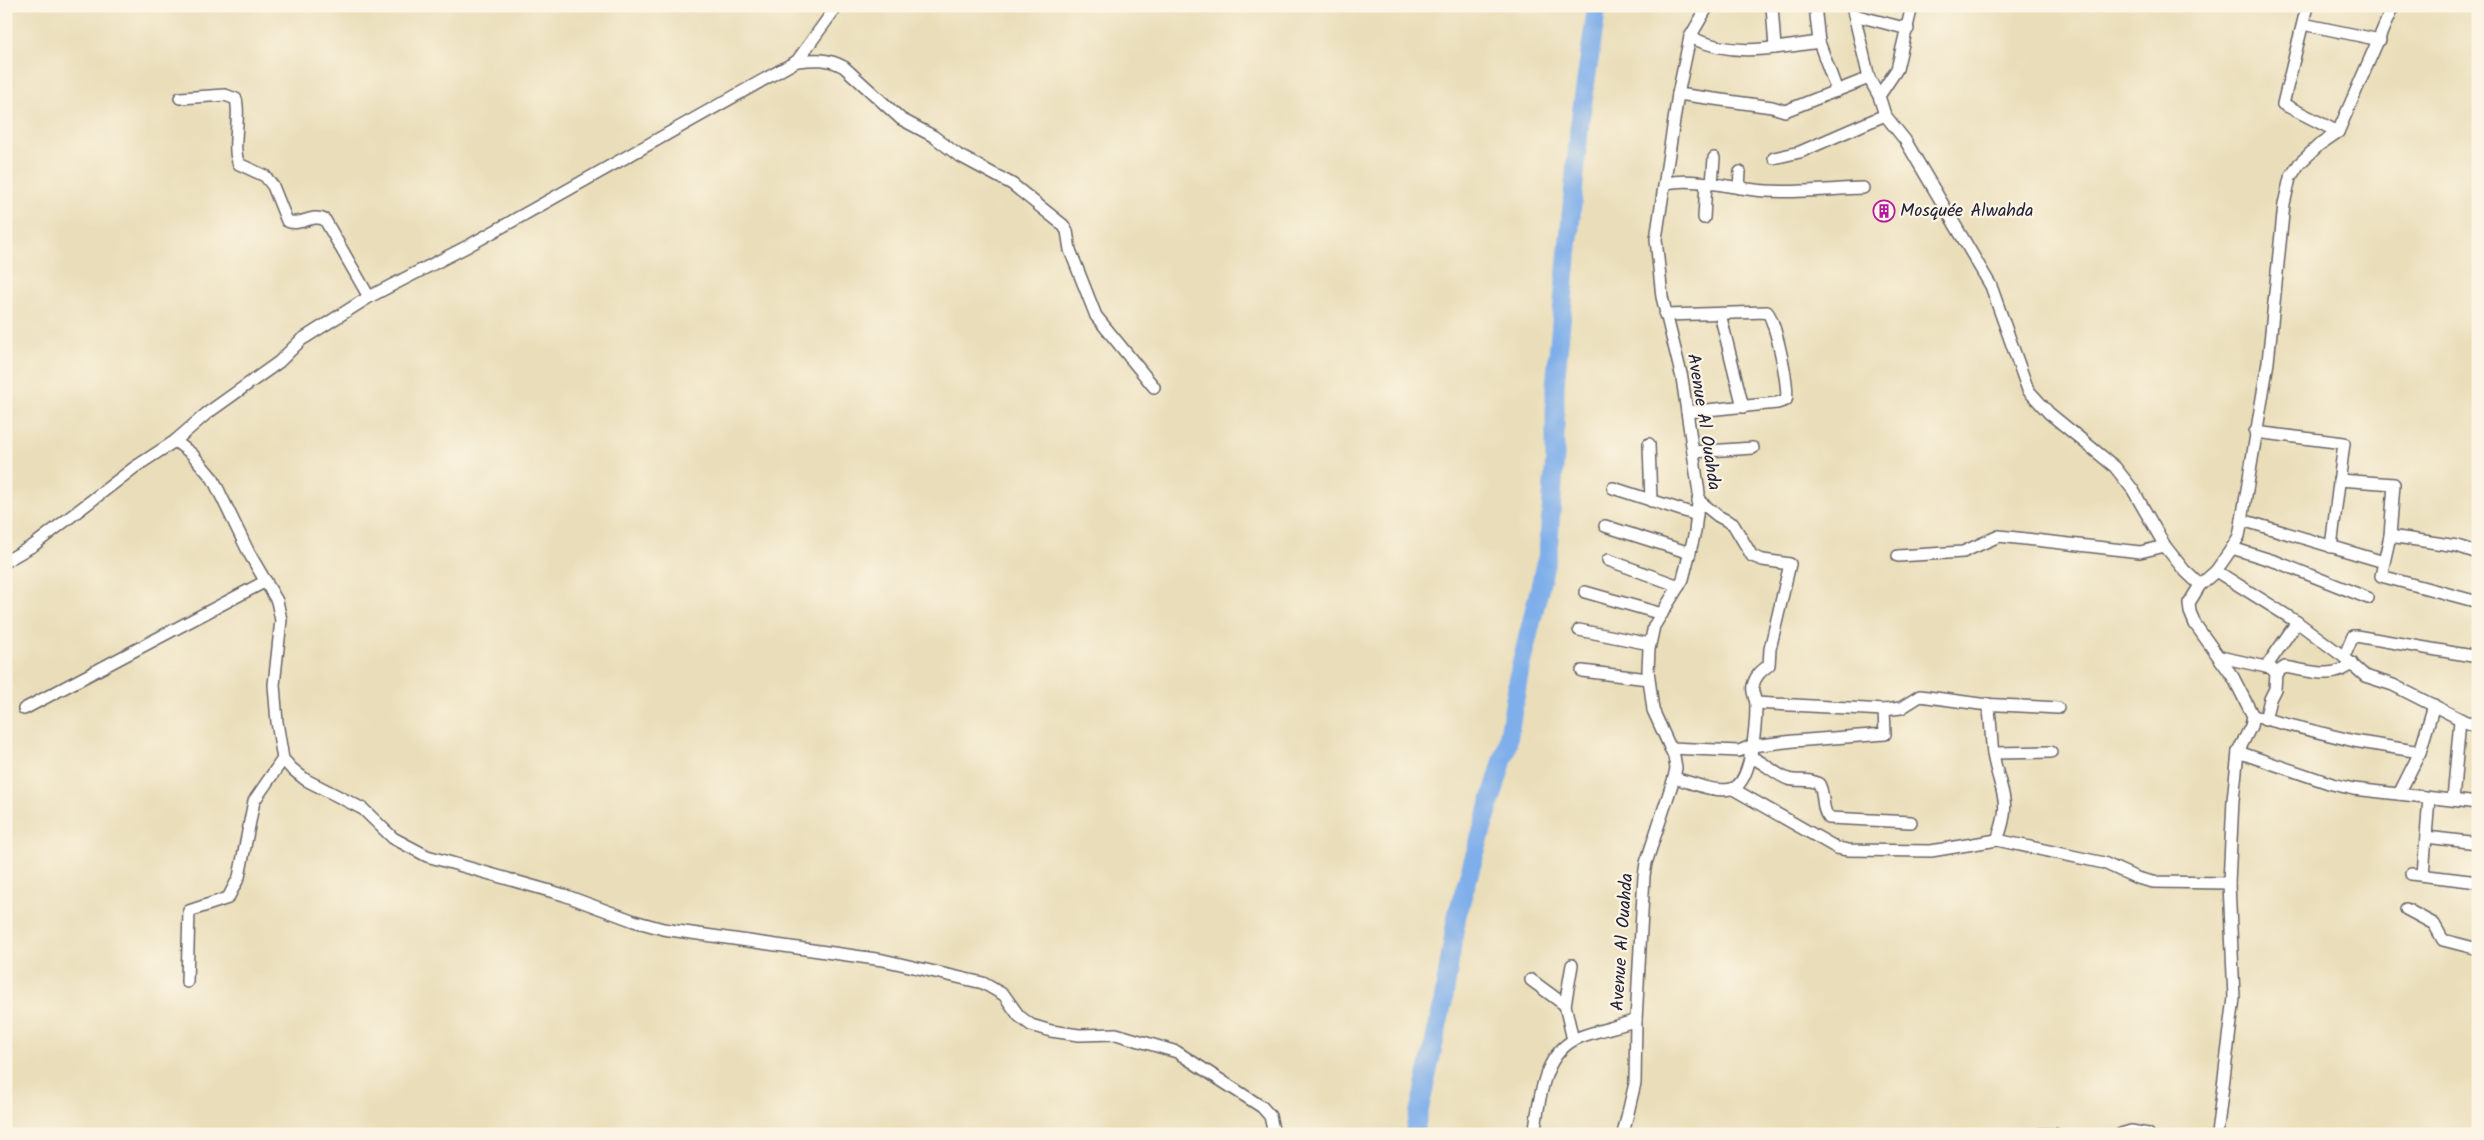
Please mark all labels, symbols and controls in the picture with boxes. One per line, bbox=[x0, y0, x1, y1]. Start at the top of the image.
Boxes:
place label: Mosquée Alwahda bbox=[1900, 197, 2033, 226]
building icon: Mosquée Alwahda bbox=[1872, 199, 1896, 223]
street label: Avenue Al Ouahda bbox=[1678, 352, 1728, 492]
street label: Avenue Al Ouahda bbox=[1604, 872, 1642, 1012]

